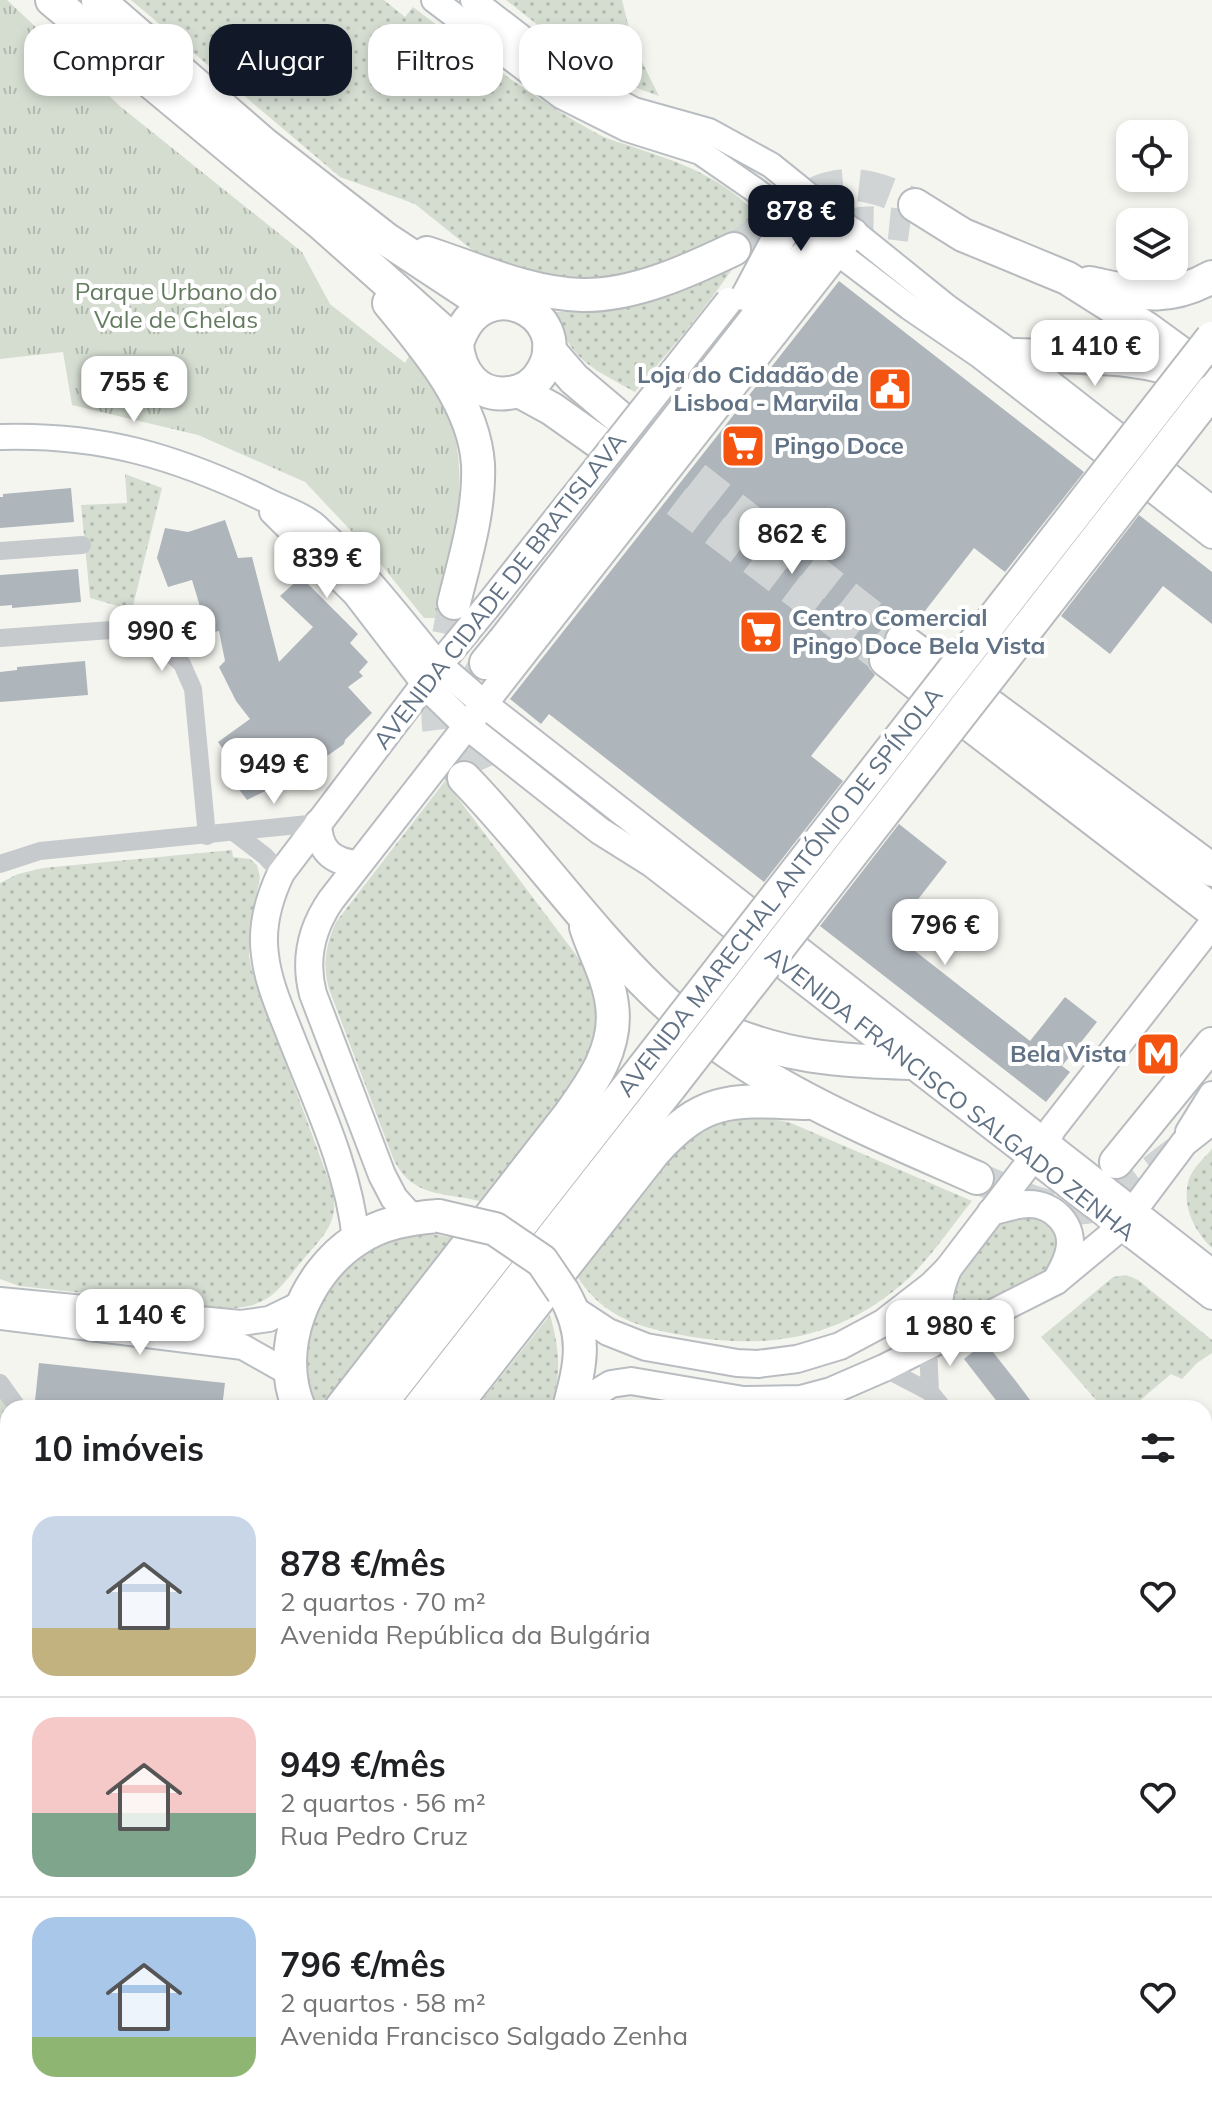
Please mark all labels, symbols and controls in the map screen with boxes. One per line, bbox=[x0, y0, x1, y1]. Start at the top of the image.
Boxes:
chip: Comprar bbox=[24, 24, 193, 96]
chip: Alugar bbox=[209, 24, 352, 96]
chip: Filtros bbox=[368, 24, 503, 96]
chip: Novo bbox=[519, 24, 642, 96]
map controls bbox=[1116, 120, 1188, 280]
button: locate bbox=[1116, 120, 1188, 192]
pin: 878 € bbox=[745, 185, 857, 253]
text: 878 € bbox=[766, 194, 836, 227]
button: layers bbox=[1116, 208, 1188, 280]
park label: Parque Urbano do Vale de Chelas bbox=[75, 276, 277, 334]
pin: 1 410 € bbox=[1021, 320, 1169, 388]
text: 1 410 € bbox=[1049, 329, 1141, 362]
pin: 755 € bbox=[78, 356, 190, 424]
place label: Loja do Cidadão de Lisboa - Marvila bbox=[637, 359, 859, 417]
text: 755 € bbox=[99, 365, 169, 398]
public building icon: Loja do Cidadão de Lisboa - Marvila bbox=[866, 365, 914, 413]
supermarket icon: Pingo Doce bbox=[719, 422, 767, 470]
street label: AVENIDA CIDADE DE BRATISLAVA bbox=[366, 426, 632, 755]
place label: Pingo Doce bbox=[774, 430, 904, 460]
pin: 862 € bbox=[736, 508, 848, 576]
text: 862 € bbox=[757, 517, 827, 550]
pin: 839 € bbox=[271, 532, 383, 600]
text: 839 € bbox=[292, 541, 362, 574]
place label: Centro Comercial Pingo Doce Bela Vista bbox=[792, 602, 1045, 660]
pin: 990 € bbox=[106, 605, 218, 673]
supermarket icon: Centro Comercial Pingo Doce Bela Vista bbox=[737, 608, 785, 656]
text: 990 € bbox=[127, 614, 197, 647]
street label: AVENIDA MARECHAL ANTÓNIO DE SPÍNOLA bbox=[610, 680, 949, 1102]
pin: 949 € bbox=[218, 738, 330, 806]
text: 949 € bbox=[239, 747, 309, 780]
pin: 796 € bbox=[889, 899, 1001, 967]
text: 796 € bbox=[910, 908, 980, 941]
street label: AVENIDA FRANCISCO SALGADO ZENHA bbox=[760, 939, 1142, 1247]
metro station icon: Bela Vista bbox=[1134, 1030, 1182, 1078]
place label: Bela Vista bbox=[1010, 1038, 1127, 1068]
pin: 1 140 € bbox=[66, 1289, 214, 1357]
text: 1 140 € bbox=[94, 1298, 186, 1331]
pin: 1 980 € bbox=[876, 1300, 1024, 1368]
text: 1 980 € bbox=[904, 1309, 996, 1342]
icon: filters bbox=[1136, 1426, 1180, 1470]
text: 10 imóveis bbox=[32, 1427, 204, 1470]
text: 878 €/mês bbox=[280, 1542, 446, 1585]
icon: home bbox=[96, 1548, 192, 1644]
icon: heart bbox=[1136, 1574, 1180, 1618]
text: 2 quartos · 70 m² bbox=[280, 1585, 486, 1618]
text: Avenida República da Bulgária bbox=[280, 1618, 651, 1651]
text: 949 €/mês bbox=[280, 1743, 446, 1786]
icon: home bbox=[96, 1749, 192, 1845]
icon: heart bbox=[1136, 1775, 1180, 1819]
text: 2 quartos · 56 m² bbox=[280, 1786, 486, 1819]
text: Rua Pedro Cruz bbox=[280, 1819, 468, 1852]
text: 796 €/mês bbox=[280, 1943, 446, 1986]
icon: home bbox=[96, 1949, 192, 2045]
icon: heart bbox=[1136, 1975, 1180, 2019]
text: 2 quartos · 58 m² bbox=[280, 1986, 486, 2019]
text: Avenida Francisco Salgado Zenha bbox=[280, 2019, 688, 2052]

